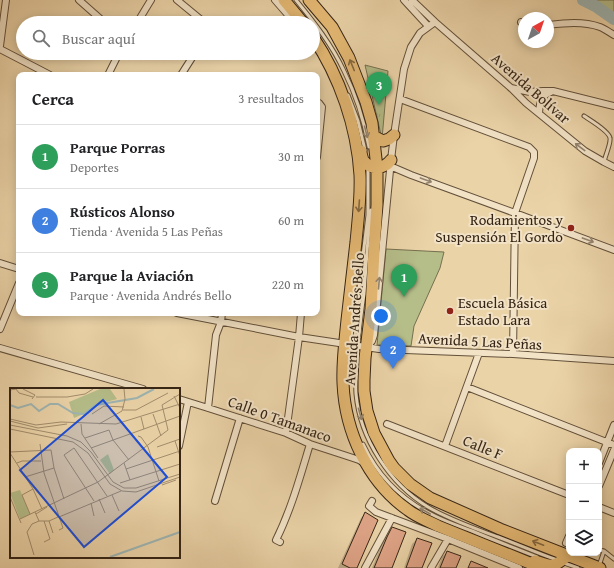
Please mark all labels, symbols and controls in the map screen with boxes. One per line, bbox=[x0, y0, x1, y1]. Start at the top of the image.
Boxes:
north arrow bbox=[518, 12, 554, 48]
search box bbox=[16, 16, 320, 60]
icon: search bbox=[30, 27, 52, 49]
text: Buscar aquí bbox=[62, 28, 135, 49]
street label: Avenida Bolívar bbox=[487, 48, 575, 128]
one-way arrow bbox=[347, 60, 355, 72]
pin: 3 bbox=[366, 72, 392, 105]
text: Cerca bbox=[32, 86, 74, 111]
text: 3 resultados bbox=[238, 89, 304, 108]
one-way arrow bbox=[363, 125, 370, 138]
text: Parque Porras bbox=[70, 137, 165, 158]
one-way arrow bbox=[575, 143, 586, 151]
text: 1 bbox=[42, 147, 48, 166]
text: 30 m bbox=[278, 147, 304, 166]
text: Deportes bbox=[70, 158, 119, 177]
one-way arrow bbox=[420, 177, 432, 185]
one-way arrow bbox=[356, 199, 363, 212]
text: Rústicos Alonso bbox=[70, 201, 175, 222]
place label: Rodamientos y Suspensión El Gordo bbox=[435, 209, 564, 247]
text: 2 bbox=[42, 211, 48, 230]
text: 60 m bbox=[278, 211, 304, 230]
text: Tienda · Avenida 5 Las Peñas bbox=[70, 222, 223, 241]
marker: Rodamientos y Suspensión El Gordo bbox=[566, 223, 576, 233]
one-way arrow bbox=[581, 237, 594, 244]
street label: Avenida Andrés Bello bbox=[339, 252, 369, 386]
pin: 1 bbox=[391, 264, 417, 297]
text: Parque la Aviación bbox=[70, 265, 194, 286]
text: 3 bbox=[42, 275, 48, 294]
text: 220 m bbox=[272, 275, 304, 294]
one-way arrow bbox=[375, 277, 383, 290]
text: Parque · Avenida Andrés Bello bbox=[70, 286, 232, 305]
place label: Escuela Básica Estado Lara bbox=[458, 292, 547, 330]
your location bbox=[371, 306, 391, 326]
marker: Escuela Básica Estado Lara bbox=[445, 306, 455, 316]
street label: Avenida 5 Las Peñas bbox=[417, 327, 543, 355]
pin: 2 bbox=[380, 336, 406, 369]
inset map bbox=[10, 388, 180, 558]
street label: Calle 0 Tamanaco bbox=[225, 391, 335, 448]
one-way arrow bbox=[357, 407, 364, 420]
street label: Calle F bbox=[460, 430, 506, 464]
map controls bbox=[566, 448, 602, 556]
button: + bbox=[566, 448, 602, 484]
button: − bbox=[566, 484, 602, 520]
one-way arrow bbox=[419, 506, 431, 514]
button: layers bbox=[566, 520, 602, 556]
one-way arrow bbox=[532, 539, 544, 547]

